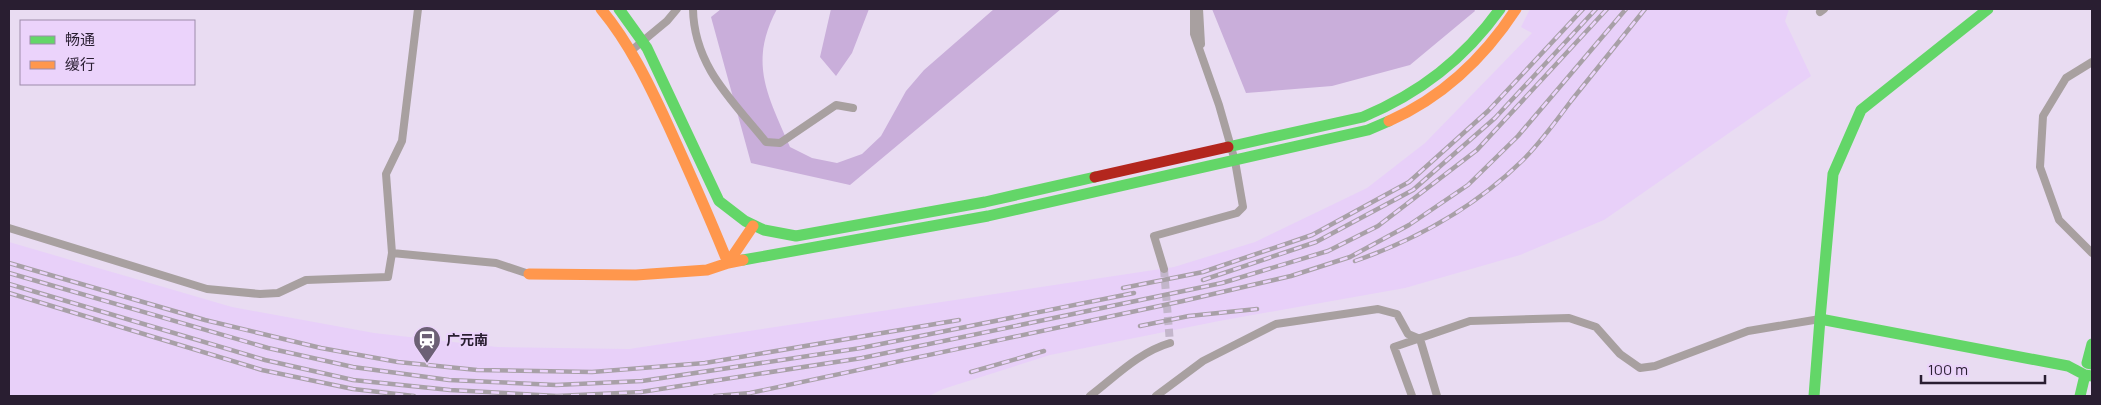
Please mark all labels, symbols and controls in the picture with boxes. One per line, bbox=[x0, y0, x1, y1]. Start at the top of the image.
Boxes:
legend bbox=[20, 20, 195, 85]
text: 畅通 bbox=[65, 29, 95, 50]
text: 缓行 bbox=[65, 54, 95, 75]
station icon: 广元南 bbox=[412, 325, 442, 364]
place label: 广元南 bbox=[446, 330, 488, 349]
scale bar bbox=[1921, 352, 2045, 384]
text: 100 m bbox=[1928, 359, 1968, 380]

